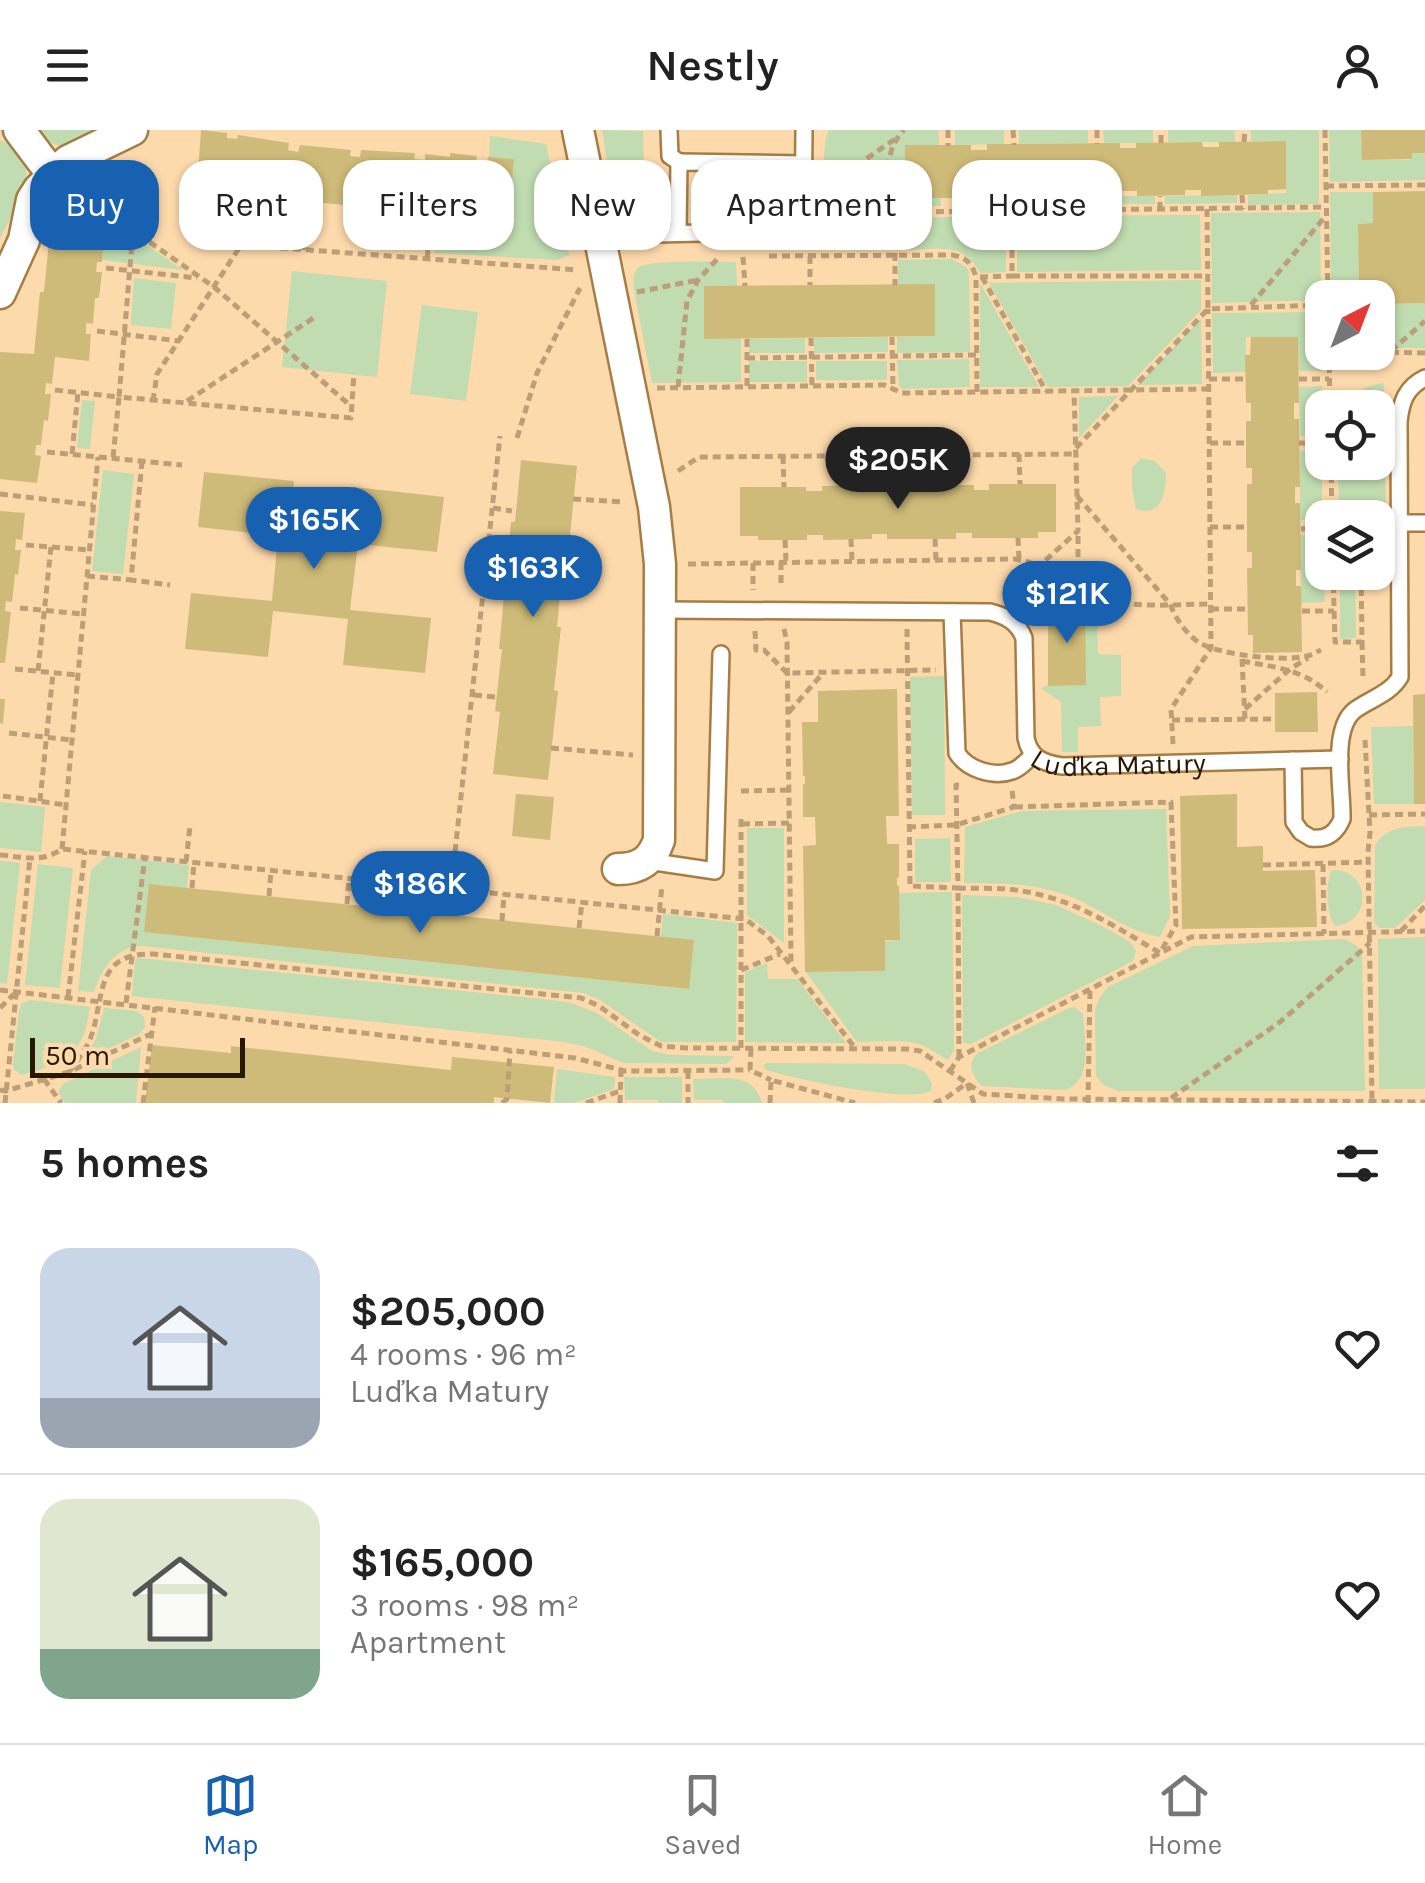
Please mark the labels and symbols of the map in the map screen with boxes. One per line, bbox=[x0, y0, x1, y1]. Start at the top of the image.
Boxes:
north arrow bbox=[1305, 280, 1395, 370]
pin: $205K bbox=[828, 427, 968, 512]
pin: $165K bbox=[244, 487, 384, 572]
pin: $163K bbox=[463, 535, 603, 620]
pin: $121K bbox=[997, 561, 1137, 646]
street label: Luďka Matury bbox=[1025, 742, 1206, 783]
pin: $186K bbox=[350, 851, 490, 936]
scale bar bbox=[30, 1033, 245, 1078]

